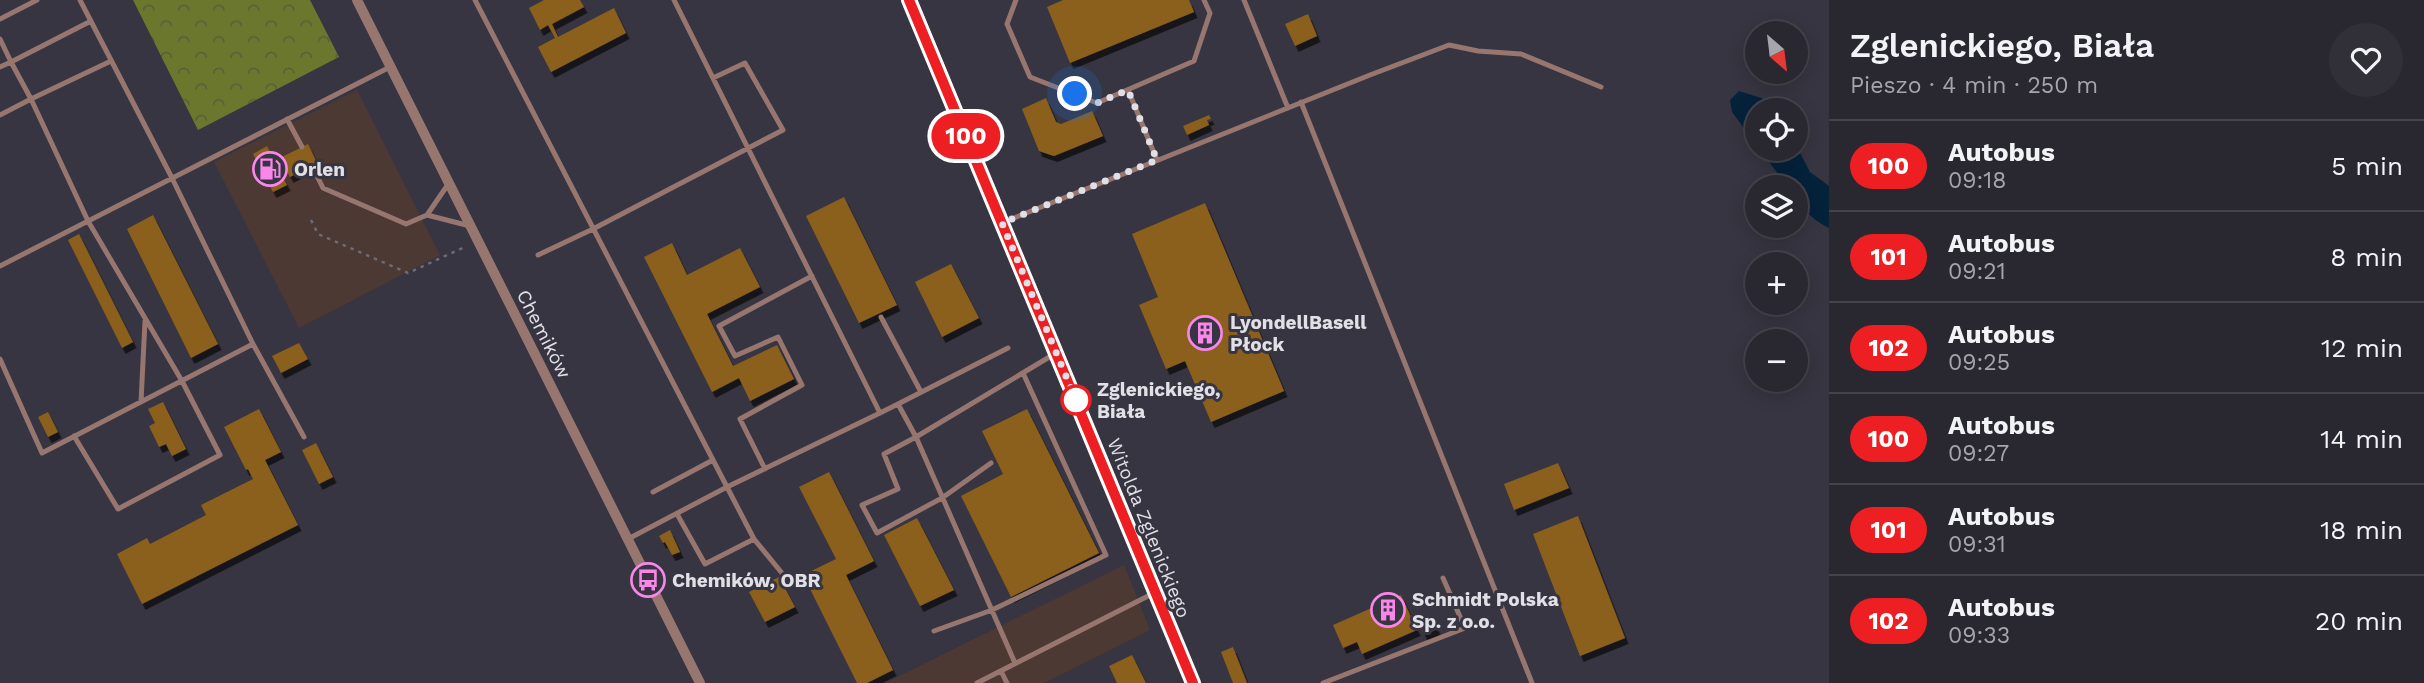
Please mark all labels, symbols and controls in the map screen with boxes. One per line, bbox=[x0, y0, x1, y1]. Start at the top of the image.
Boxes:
north arrow bbox=[1745, 21, 1808, 84]
map controls bbox=[1745, 21, 1808, 392]
button: heart bbox=[2329, 23, 2403, 97]
text: Zglenickiego, Biała bbox=[1850, 26, 2154, 65]
text: Pieszo · 4 min · 250 m bbox=[1850, 72, 2098, 99]
your location bbox=[1057, 76, 1092, 111]
button: locate bbox=[1745, 98, 1808, 161]
line badge: 100 bbox=[926, 113, 1006, 159]
text: 100 bbox=[945, 122, 987, 150]
text: Autobus bbox=[1948, 137, 2055, 167]
fuel station icon: Orlen bbox=[251, 150, 289, 188]
text: 5 min bbox=[2331, 151, 2403, 181]
text: 100 bbox=[1868, 152, 1909, 180]
place label: Orlen bbox=[294, 158, 345, 181]
text: 09:18 bbox=[1948, 167, 2006, 194]
button: layers bbox=[1745, 175, 1808, 238]
text: Autobus bbox=[1948, 228, 2055, 258]
text: 8 min bbox=[2330, 242, 2403, 272]
text: 101 bbox=[1870, 243, 1907, 271]
button: + bbox=[1745, 252, 1808, 315]
text: 09:21 bbox=[1948, 258, 2006, 285]
street label: Chemików bbox=[512, 286, 576, 382]
place label: LyondellBasell Płock bbox=[1230, 311, 1367, 356]
building icon: LyondellBasell Płock bbox=[1186, 314, 1224, 352]
text: Autobus bbox=[1948, 319, 2055, 349]
button: − bbox=[1745, 329, 1808, 392]
text: 12 min bbox=[2321, 333, 2403, 363]
text: 102 bbox=[1868, 334, 1909, 362]
text: 09:25 bbox=[1948, 349, 2010, 376]
place label: Zglenickiego, Biała bbox=[1097, 378, 1221, 423]
marker: Zglenickiego, Biała bbox=[1061, 385, 1091, 415]
text: Autobus bbox=[1948, 410, 2055, 440]
text: 14 min bbox=[2320, 424, 2403, 454]
text: 100 bbox=[1868, 425, 1909, 453]
street label: Witolda Zglenickiego bbox=[1102, 435, 1196, 621]
text: 09:27 bbox=[1948, 440, 2009, 467]
text: Autobus bbox=[1948, 501, 2055, 531]
text: 18 min bbox=[2320, 515, 2403, 545]
text: 101 bbox=[1870, 516, 1907, 544]
text: 09:31 bbox=[1948, 531, 2006, 558]
bus stop icon: Chemików, OBR bbox=[629, 561, 667, 599]
place label: Chemików, OBR bbox=[672, 569, 821, 592]
place label: Schmidt Polska Sp. z o.o. bbox=[1412, 588, 1559, 633]
building icon: Schmidt Polska Sp. z o.o. bbox=[1369, 591, 1407, 629]
text: Autobus bbox=[1948, 592, 2055, 622]
text: 20 min bbox=[2315, 606, 2403, 636]
text: 102 bbox=[1868, 607, 1909, 635]
text: 09:33 bbox=[1948, 622, 2010, 649]

